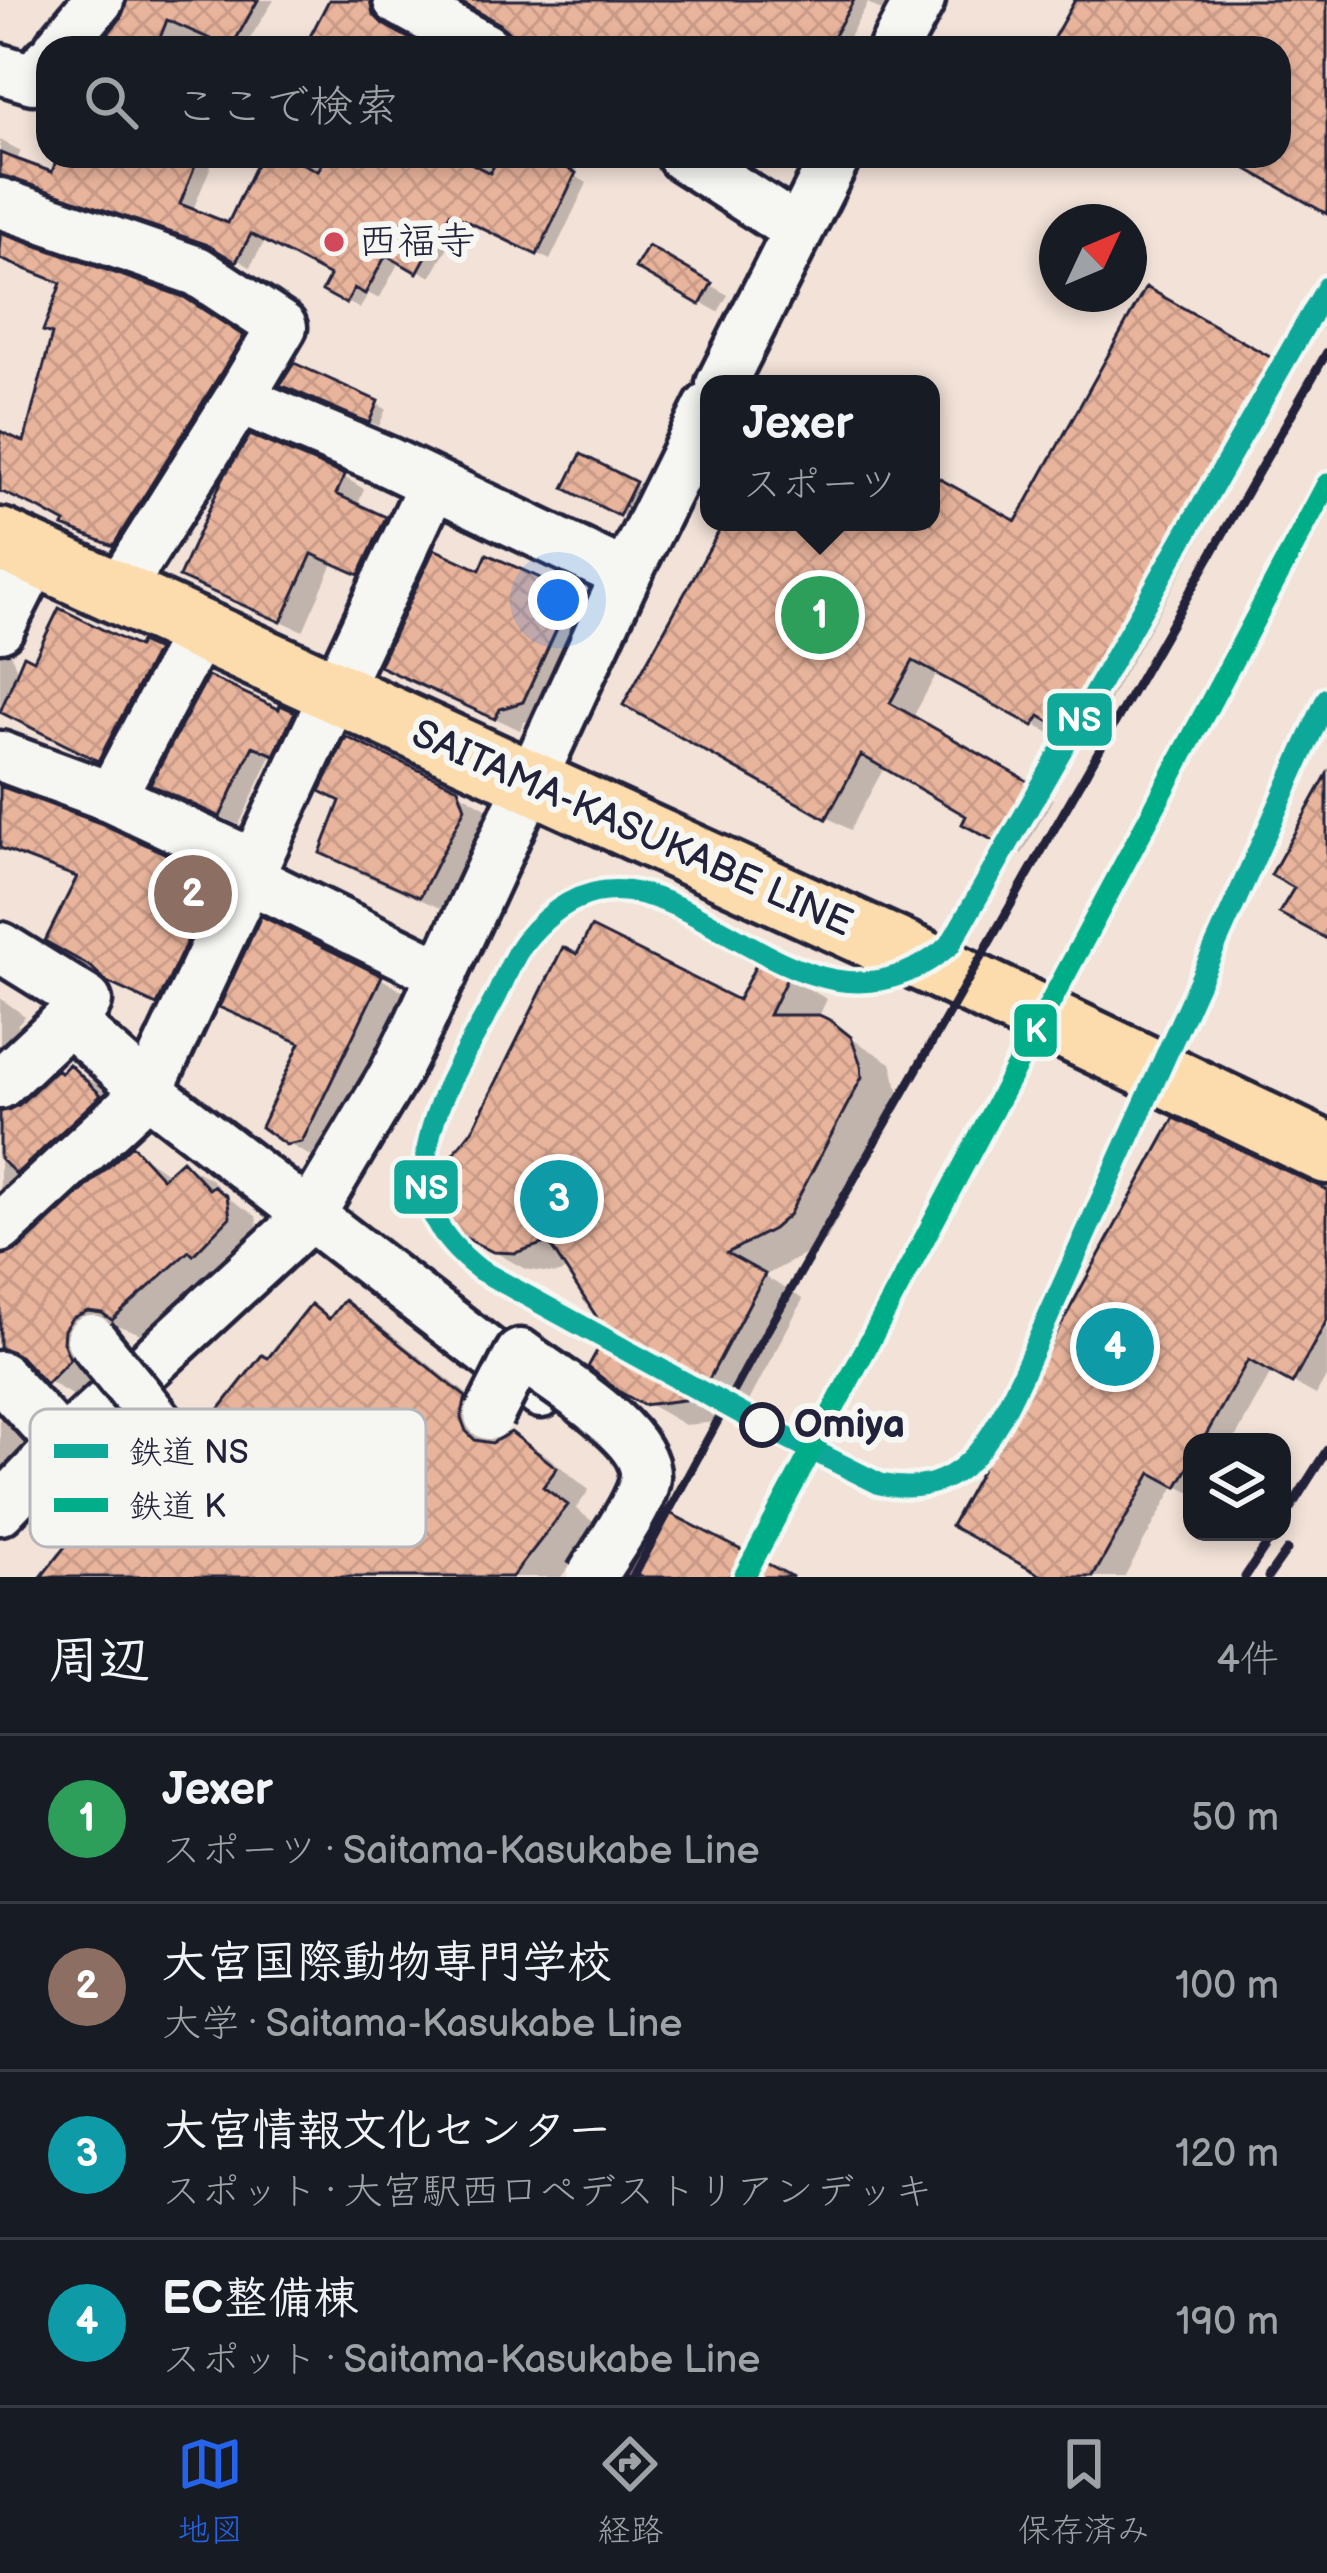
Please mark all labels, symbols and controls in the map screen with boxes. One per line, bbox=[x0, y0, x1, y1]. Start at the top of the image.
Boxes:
search box bbox=[36, 36, 1291, 168]
icon: search bbox=[78, 69, 144, 135]
text: ここで検索 bbox=[174, 80, 399, 135]
north arrow bbox=[1039, 204, 1147, 312]
place label: 西福寺 bbox=[358, 219, 475, 266]
marker: 西福寺 bbox=[321, 229, 347, 255]
popup bbox=[700, 375, 940, 531]
text: Jexer bbox=[742, 397, 853, 452]
text: スポーツ bbox=[742, 462, 898, 509]
your location bbox=[528, 570, 588, 630]
pin: 1 bbox=[781, 570, 859, 660]
line badge: NS bbox=[1045, 691, 1114, 748]
text: NS bbox=[1057, 701, 1101, 741]
street label: SAITAMA-KASUKABE LINE bbox=[404, 710, 860, 948]
pin: 2 bbox=[154, 849, 232, 939]
line badge: K bbox=[1012, 1002, 1059, 1059]
text: K bbox=[1025, 1012, 1047, 1052]
pin: 3 bbox=[520, 1154, 598, 1244]
line badge: NS bbox=[392, 1158, 460, 1216]
text: NS bbox=[404, 1169, 448, 1209]
pin: 4 bbox=[1076, 1302, 1154, 1392]
place label: Omiya bbox=[794, 1402, 905, 1449]
marker: Omiya bbox=[741, 1404, 783, 1446]
legend bbox=[30, 1409, 426, 1547]
text: 鉄道 NS bbox=[129, 1433, 249, 1473]
map controls bbox=[1183, 1433, 1291, 1541]
button: layers bbox=[1183, 1433, 1291, 1541]
text: 鉄道 K bbox=[129, 1487, 226, 1527]
text: 周辺 bbox=[48, 1631, 150, 1692]
text: 4件 bbox=[1216, 1637, 1279, 1684]
text: Jexer bbox=[162, 1763, 273, 1818]
text: 1 bbox=[79, 1795, 95, 1842]
text: 50 m bbox=[1191, 1795, 1279, 1842]
text: スポーツ · Saitama-Kasukabe Line bbox=[162, 1828, 760, 1875]
text: 大宮国際動物専門学校 bbox=[162, 1936, 612, 1991]
text: 2 bbox=[75, 1963, 99, 2010]
text: 100 m bbox=[1175, 1963, 1279, 2010]
text: 大学 · Saitama-Kasukabe Line bbox=[162, 2001, 682, 2048]
text: 大宮情報文化センター bbox=[162, 2104, 612, 2159]
text: 3 bbox=[76, 2131, 98, 2178]
text: 120 m bbox=[1175, 2131, 1279, 2178]
text: スポット · 大宮駅西口ペデストリアンデッキ bbox=[162, 2169, 933, 2216]
text: EC整備棟 bbox=[162, 2272, 358, 2327]
text: 4 bbox=[76, 2299, 98, 2346]
text: 190 m bbox=[1176, 2299, 1279, 2346]
text: スポット · Saitama-Kasukabe Line bbox=[162, 2337, 760, 2384]
tab: 地図 bbox=[177, 2431, 243, 2551]
tab: 経路 bbox=[597, 2431, 663, 2551]
tab: 保存済み bbox=[1018, 2431, 1150, 2551]

